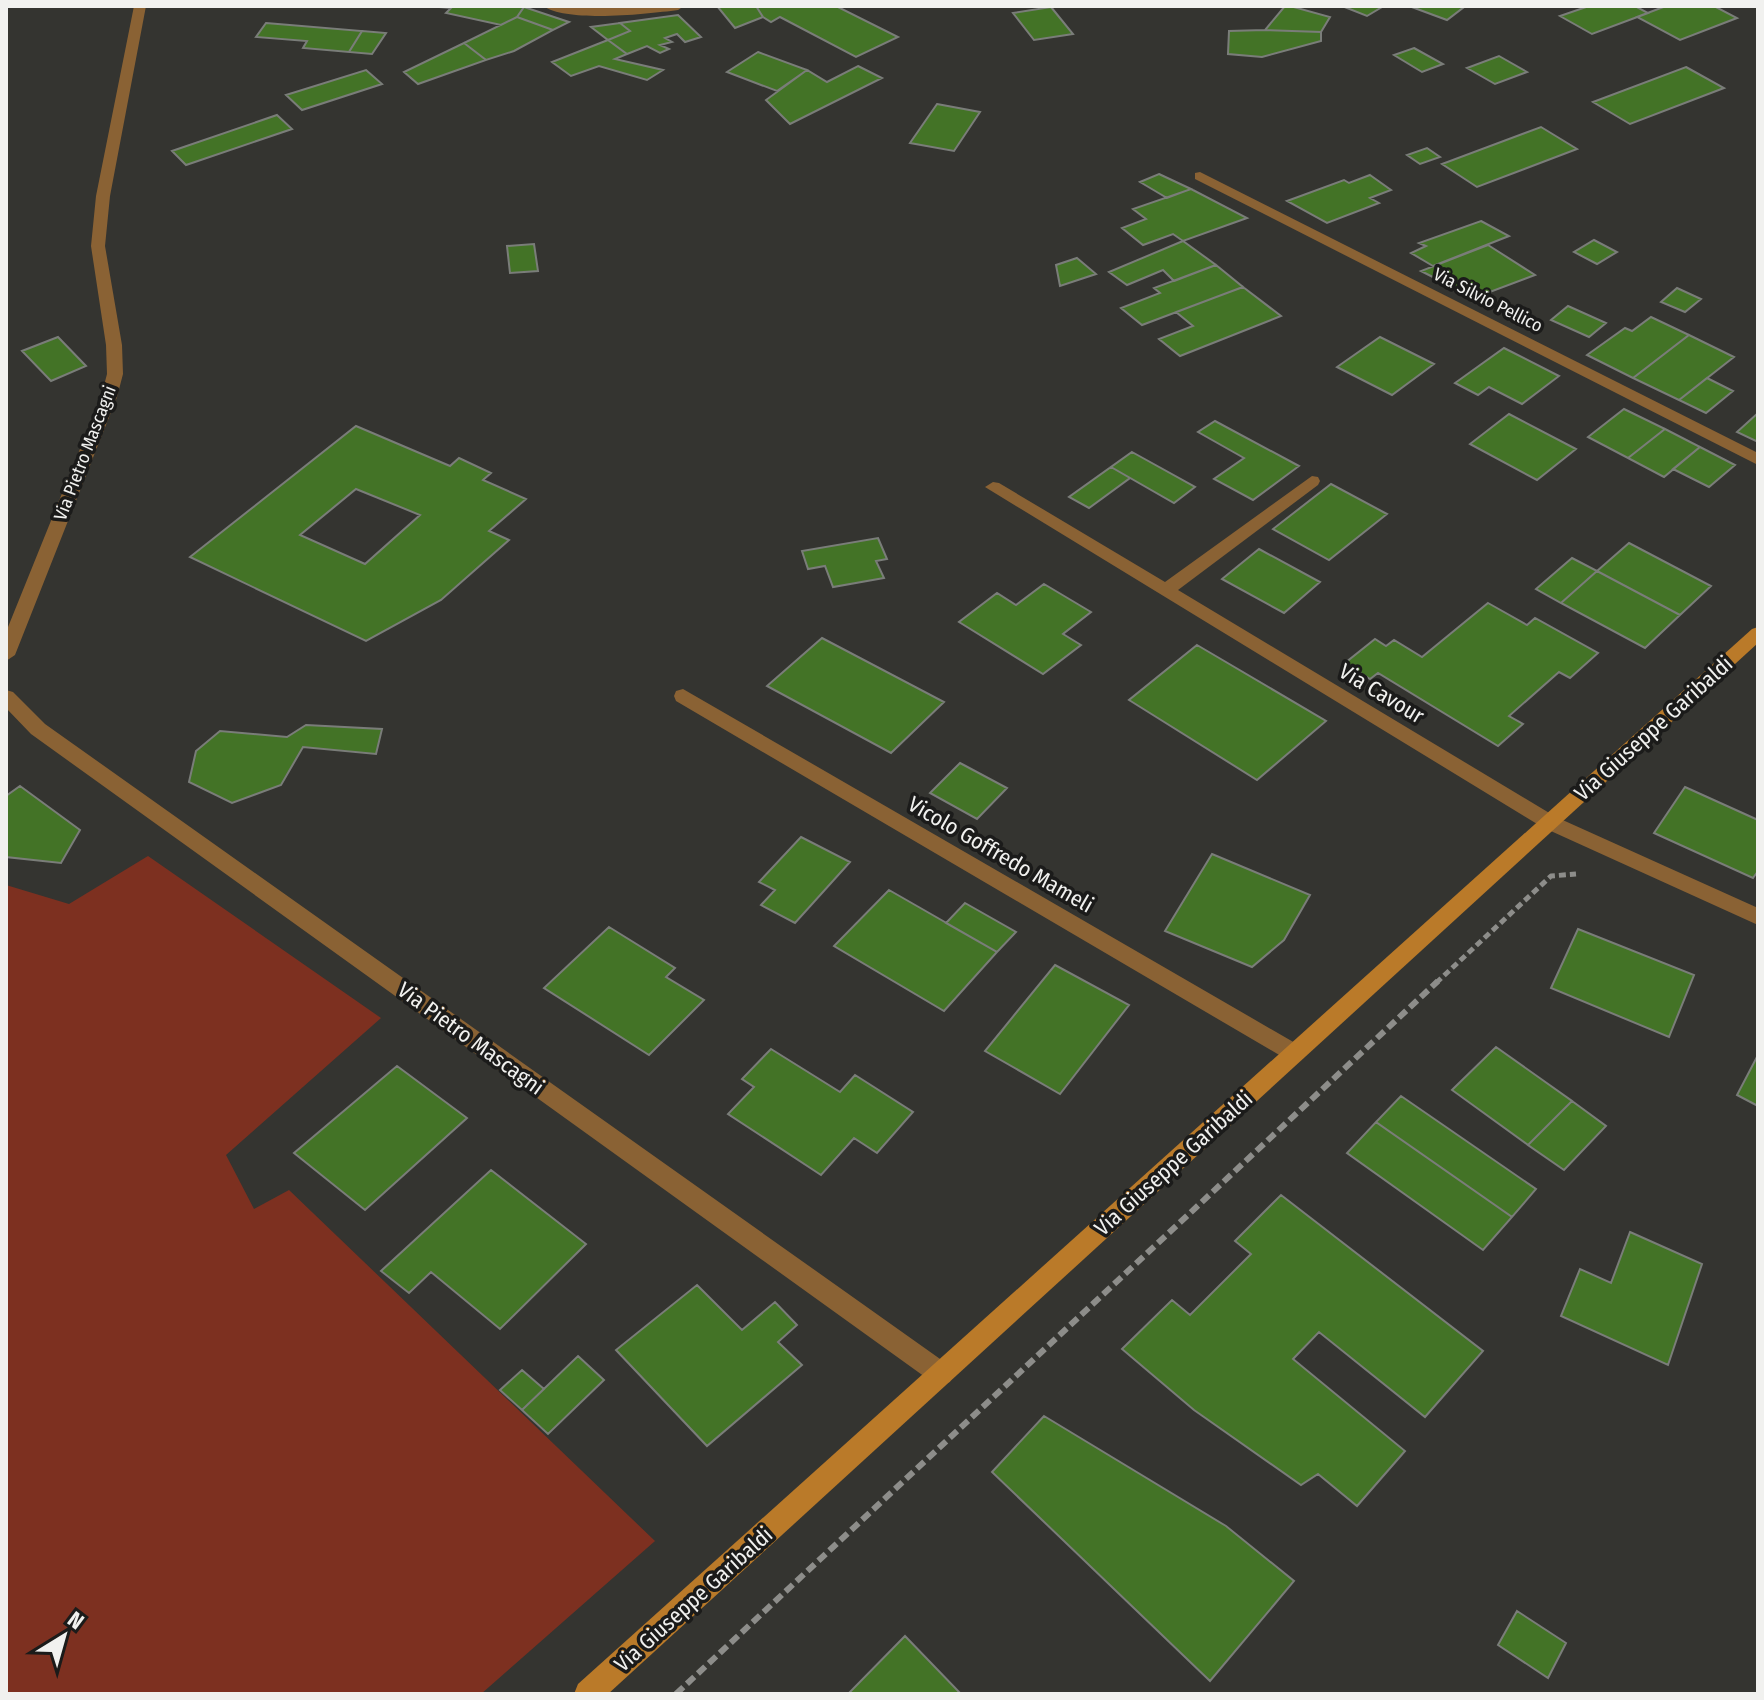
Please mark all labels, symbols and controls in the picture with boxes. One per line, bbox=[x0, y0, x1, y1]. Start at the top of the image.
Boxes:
street label: Via Silvio Pellico bbox=[1430, 263, 1546, 337]
street label: Via Pietro Mascagni bbox=[49, 382, 121, 524]
street label: Via Giuseppe Garibaldi bbox=[1569, 650, 1738, 807]
street label: Via Cavour bbox=[1334, 658, 1429, 730]
street label: Vicolo Goffredo Mameli bbox=[903, 790, 1098, 918]
street label: Via Pietro Mascagni bbox=[392, 976, 549, 1101]
street label: Via Giuseppe Garibaldi bbox=[1089, 1085, 1258, 1242]
street label: Via Giuseppe Garibaldi bbox=[609, 1521, 778, 1678]
north arrow bbox=[24, 1596, 104, 1676]
text: N bbox=[62, 1606, 89, 1635]

